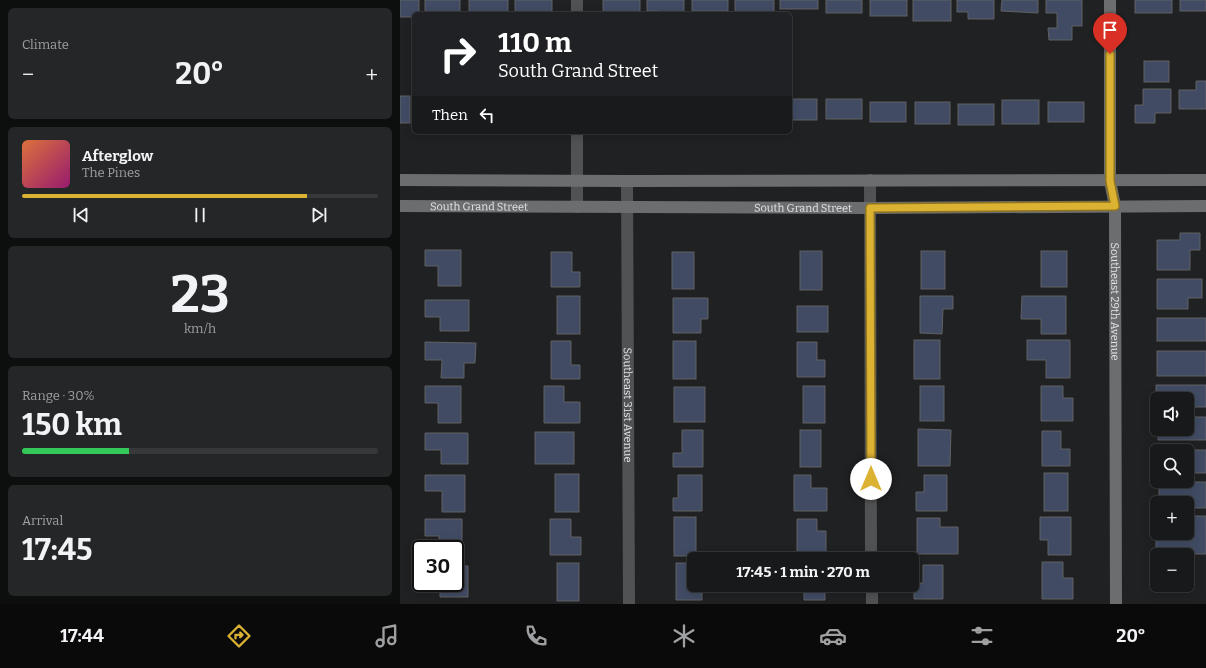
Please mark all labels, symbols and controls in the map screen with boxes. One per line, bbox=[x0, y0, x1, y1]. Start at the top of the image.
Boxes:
pin bbox=[1093, 13, 1127, 54]
icon: arrive bbox=[1099, 19, 1121, 41]
text: 110 m bbox=[498, 26, 572, 59]
icon: right bbox=[432, 28, 484, 80]
text: Climate bbox=[22, 37, 69, 52]
text: 20° bbox=[175, 56, 224, 92]
text: South Grand Street bbox=[498, 60, 658, 82]
text: − bbox=[22, 61, 34, 88]
text: + bbox=[365, 61, 378, 88]
icon: left bbox=[476, 104, 498, 126]
text: Then bbox=[432, 106, 468, 124]
text: Afterglow bbox=[82, 147, 153, 165]
text: The Pines bbox=[82, 165, 140, 180]
street label: South Grand Street bbox=[430, 200, 528, 214]
street label: South Grand Street bbox=[754, 202, 852, 215]
icon: previous bbox=[70, 204, 92, 226]
icon: pause bbox=[189, 204, 211, 226]
icon: next bbox=[308, 204, 330, 226]
street label: Southeast 29th Avenue bbox=[1108, 243, 1121, 360]
text: 23 bbox=[170, 263, 230, 326]
text: km/h bbox=[184, 321, 216, 336]
street label: Southeast 31st Avenue bbox=[621, 348, 634, 462]
text: Range · 30% bbox=[22, 388, 95, 403]
map controls bbox=[1150, 392, 1194, 592]
button: sound bbox=[1150, 392, 1194, 436]
text: 150 km bbox=[22, 407, 122, 443]
button: search bbox=[1150, 444, 1194, 488]
position arrow bbox=[850, 458, 892, 500]
button: + bbox=[1150, 496, 1194, 540]
text: Arrival bbox=[22, 513, 63, 528]
text: 17:45 bbox=[22, 532, 92, 568]
speed limit sign: 30 bbox=[412, 540, 464, 592]
button: − bbox=[1150, 548, 1194, 592]
text: 17:45 · 1 min · 270 m bbox=[736, 563, 870, 581]
icon: directions bbox=[225, 622, 253, 650]
icon: music bbox=[373, 622, 401, 650]
icon: phone bbox=[522, 622, 550, 650]
icon: climate bbox=[670, 622, 698, 650]
icon: car bbox=[819, 622, 847, 650]
icon: filters bbox=[968, 622, 996, 650]
text: 17:44 bbox=[60, 625, 104, 647]
text: 20° bbox=[1116, 625, 1146, 647]

